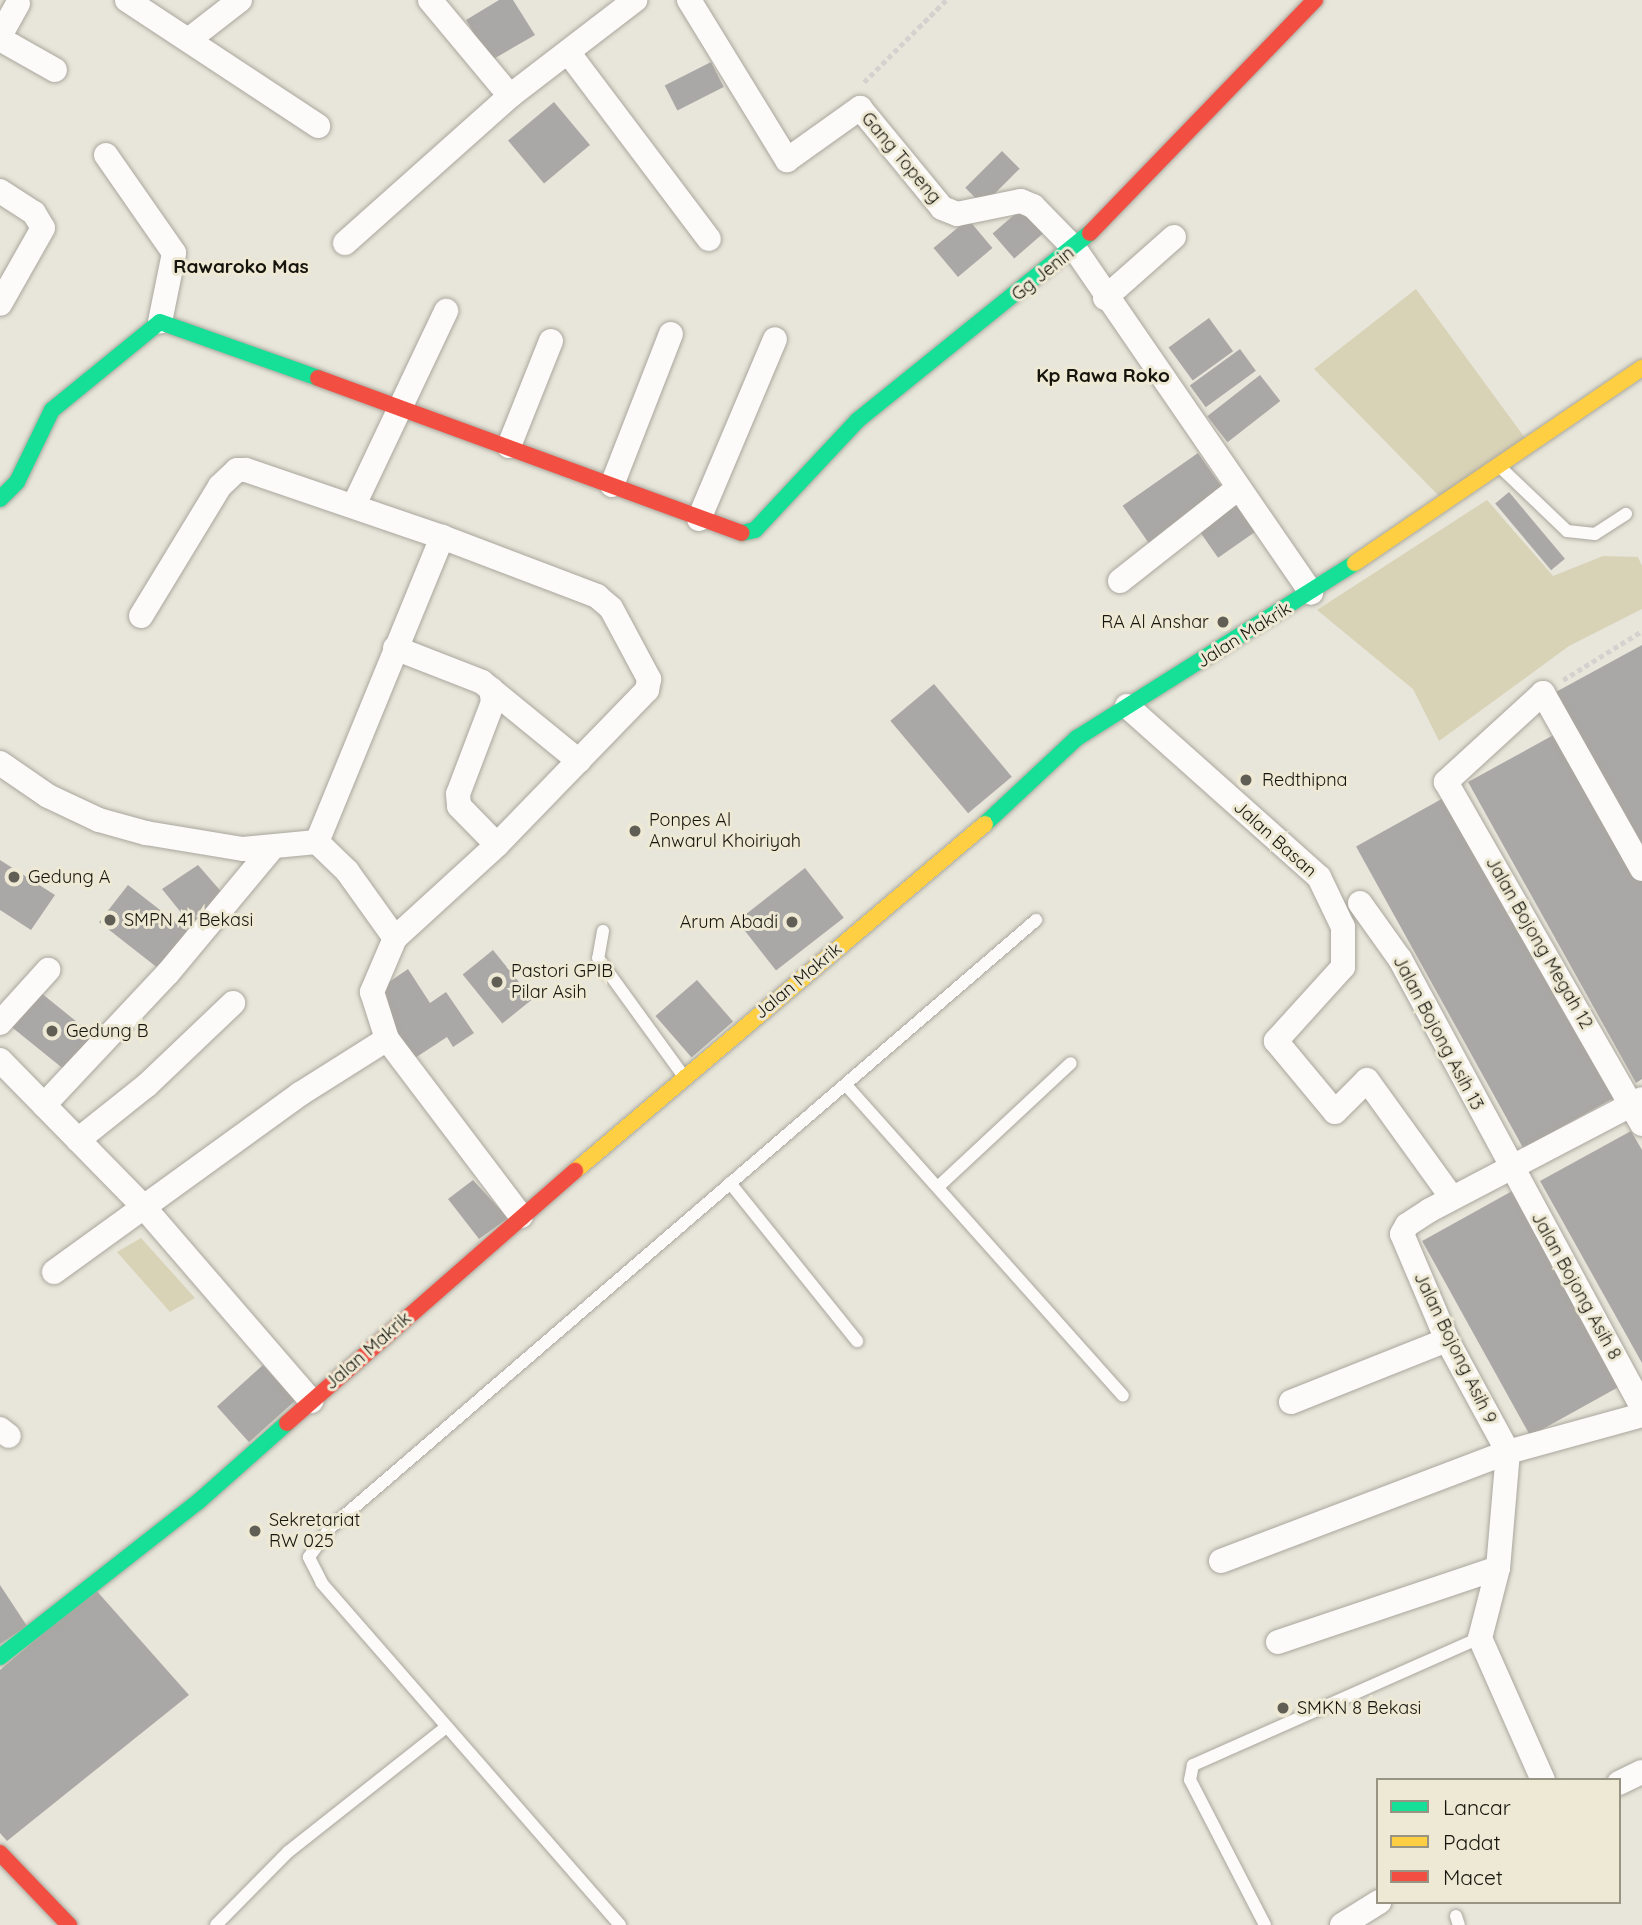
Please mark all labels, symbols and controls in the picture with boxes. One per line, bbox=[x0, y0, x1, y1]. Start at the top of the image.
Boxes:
street label: Gang Topeng bbox=[857, 108, 945, 208]
street label: Gg Jenin bbox=[1008, 242, 1078, 306]
district label: Rawaroko Mas bbox=[173, 256, 309, 278]
district label: Kp Rawa Roko bbox=[1036, 365, 1170, 387]
street label: Jalan Makrik bbox=[1193, 597, 1295, 673]
place label: RA Al Anshar bbox=[1101, 611, 1209, 633]
marker: RA Al Anshar bbox=[1215, 614, 1231, 630]
place label: Redthipna bbox=[1262, 769, 1347, 791]
marker: Redthipna bbox=[1236, 770, 1256, 790]
street label: Jalan Basan bbox=[1229, 796, 1321, 882]
place label: Ponpes Al Anwarul Khoiriyah bbox=[649, 810, 801, 852]
marker: Ponpes Al Anwarul Khoiriyah bbox=[627, 823, 643, 839]
street label: Jalan Bojong Megah 12 bbox=[1481, 853, 1597, 1033]
place label: Gedung A bbox=[28, 866, 110, 888]
marker: Gedung A bbox=[6, 869, 22, 885]
place label: SMPN 41 Bekasi bbox=[124, 909, 253, 931]
place label: Arum Abadi bbox=[680, 911, 778, 933]
marker: SMPN 41 Bekasi bbox=[102, 912, 118, 928]
marker: Arum Abadi bbox=[784, 914, 800, 930]
street label: Jalan Makrik bbox=[750, 938, 846, 1024]
street label: Jalan Bojong Asih 13 bbox=[1388, 952, 1488, 1114]
place label: Pastori GPIB Pilar Asih bbox=[511, 961, 613, 1004]
marker: Pastori GPIB Pilar Asih bbox=[489, 974, 505, 990]
place label: Gedung B bbox=[66, 1020, 148, 1042]
marker: Gedung B bbox=[44, 1023, 60, 1039]
street label: Jalan Bojong Asih 8 bbox=[1527, 1209, 1625, 1363]
street label: Jalan Bojong Asih 9 bbox=[1409, 1269, 1501, 1427]
street label: Jalan Makrik bbox=[320, 1308, 416, 1394]
place label: Sekretariat RW 025 bbox=[269, 1510, 360, 1552]
marker: Sekretariat RW 025 bbox=[247, 1523, 263, 1539]
place label: SMKN 8 Bekasi bbox=[1297, 1697, 1421, 1719]
marker: SMKN 8 Bekasi bbox=[1275, 1700, 1291, 1716]
legend bbox=[1376, 1778, 1621, 1904]
text: Lancar bbox=[1443, 1794, 1511, 1820]
text: Padat bbox=[1443, 1829, 1501, 1855]
text: Macet bbox=[1443, 1864, 1503, 1890]

